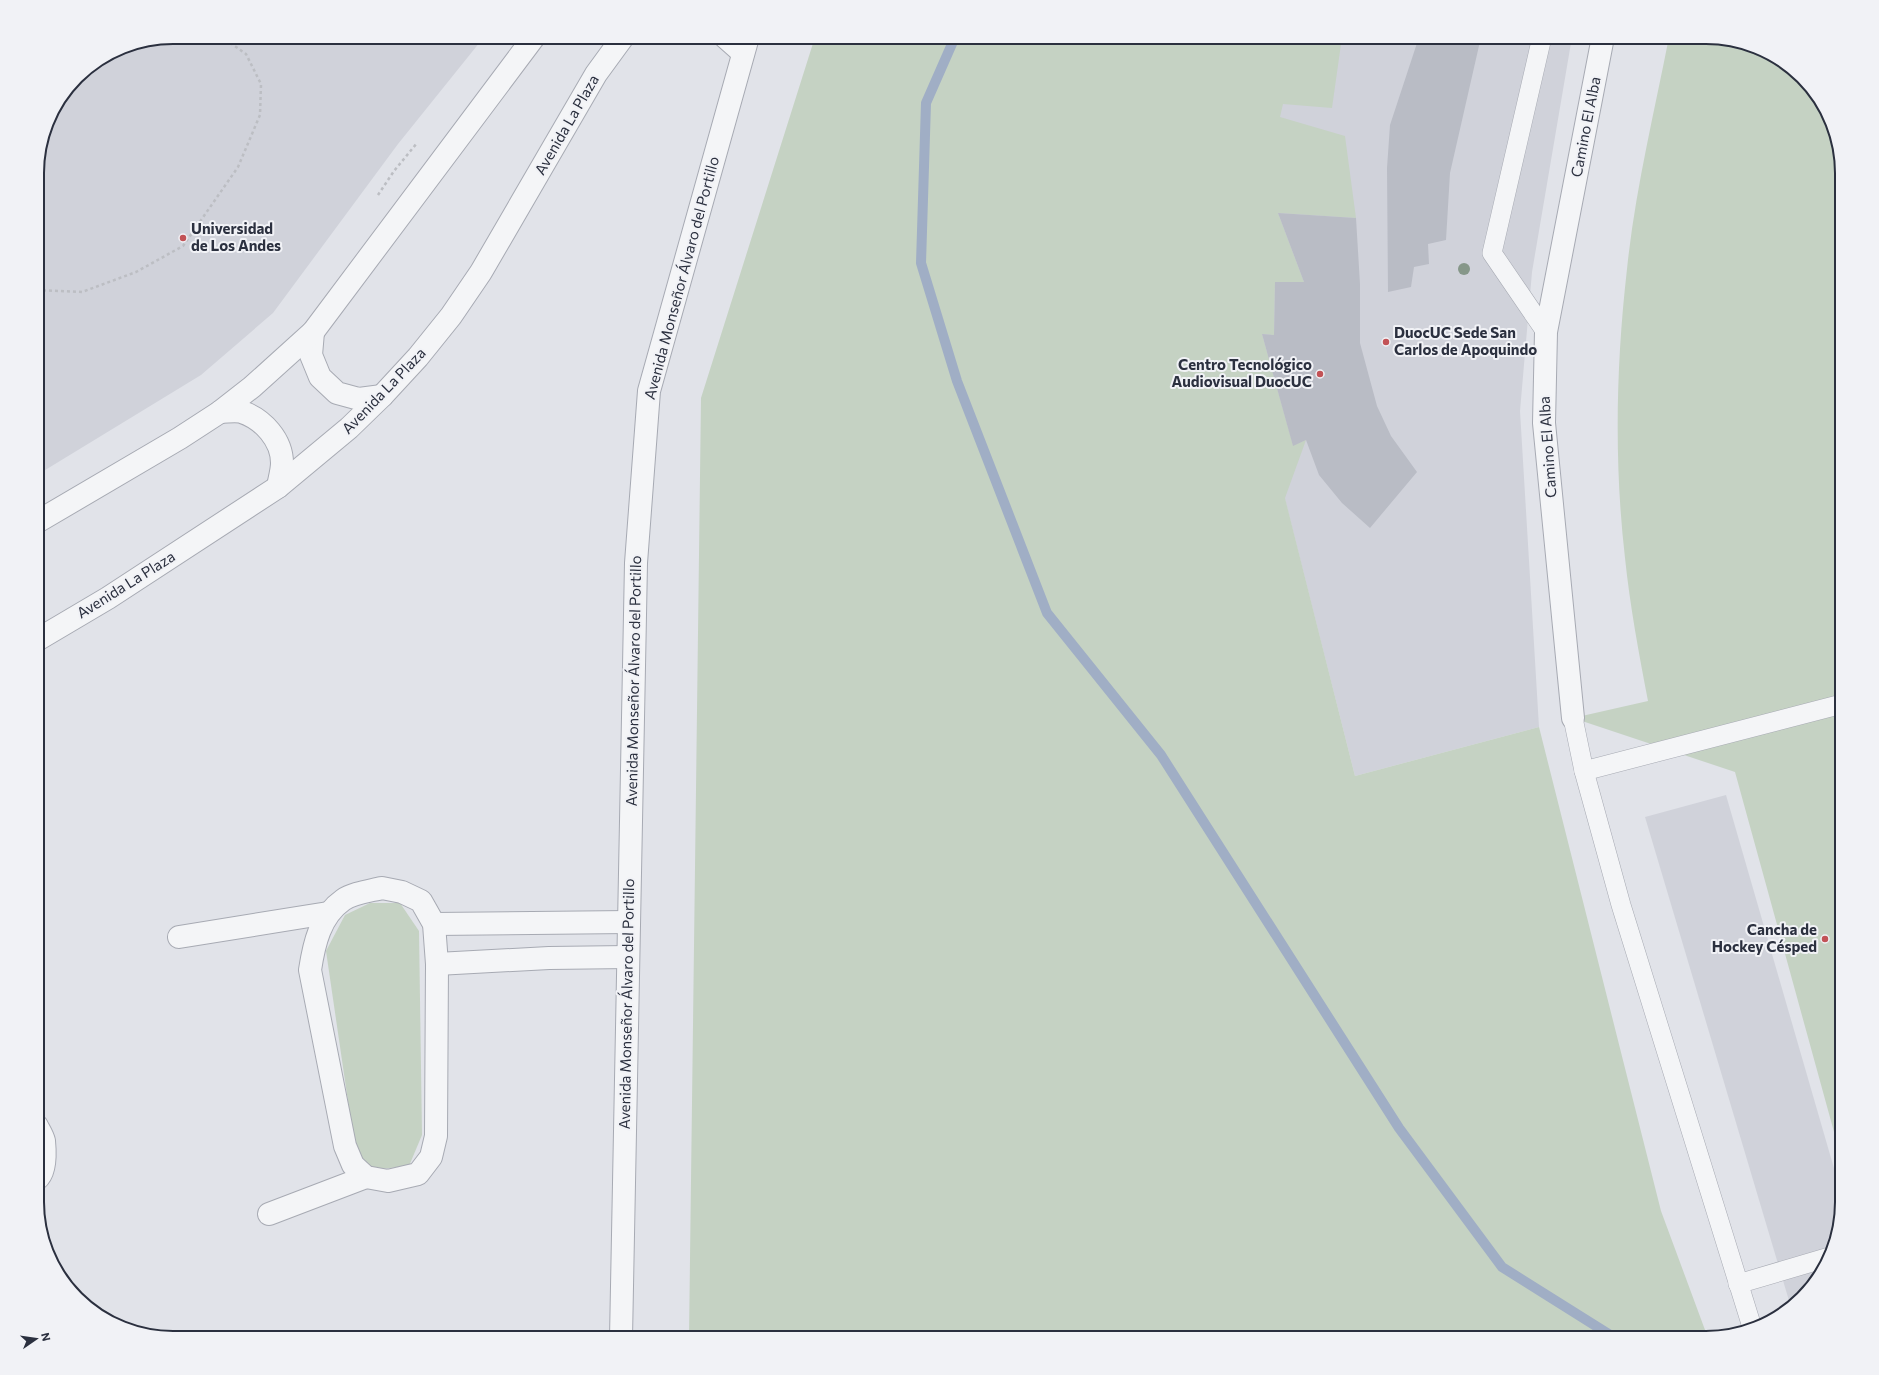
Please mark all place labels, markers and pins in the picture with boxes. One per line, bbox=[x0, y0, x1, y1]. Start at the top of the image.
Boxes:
place label: Universidad de Los Andes bbox=[191, 219, 281, 254]
marker: Universidad de Los Andes bbox=[178, 233, 188, 243]
place label: DuocUC Sede San Carlos de Apoquindo bbox=[1394, 323, 1537, 358]
marker: DuocUC Sede San Carlos de Apoquindo bbox=[1381, 337, 1391, 347]
place label: Centro Tecnológico Audiovisual DuocUC bbox=[1172, 355, 1312, 390]
marker: Centro Tecnológico Audiovisual DuocUC bbox=[1315, 369, 1325, 379]
place label: Cancha de Hockey Césped bbox=[1712, 920, 1817, 955]
marker: Cancha de Hockey Césped bbox=[1820, 934, 1830, 944]

